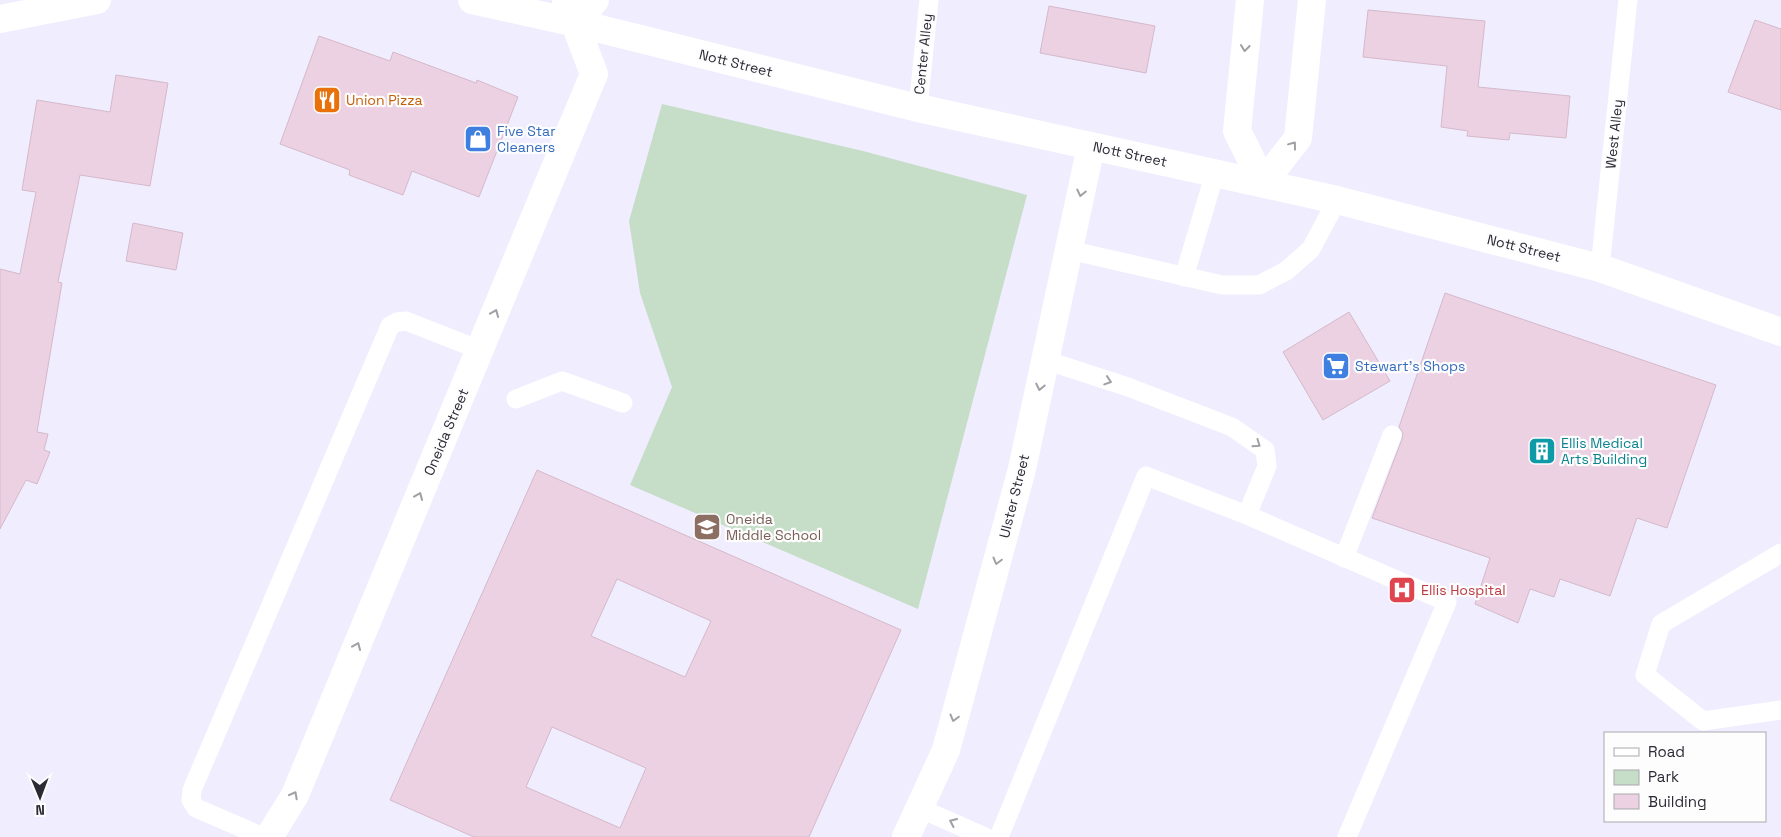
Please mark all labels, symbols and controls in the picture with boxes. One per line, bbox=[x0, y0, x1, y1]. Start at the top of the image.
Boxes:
street label: Center Alley bbox=[910, 13, 936, 95]
street label: Nott Street bbox=[697, 45, 775, 81]
one-way arrow bbox=[1240, 45, 1251, 53]
restaurant icon: Union Pizza bbox=[312, 85, 342, 115]
place label: Union Pizza bbox=[346, 91, 423, 109]
street label: West Alley bbox=[1601, 98, 1627, 170]
place label: Five Star Cleaners bbox=[497, 122, 555, 156]
shop icon: Five Star Cleaners bbox=[463, 124, 493, 154]
street label: Nott Street bbox=[1091, 137, 1169, 171]
one-way arrow bbox=[1287, 141, 1296, 150]
one-way arrow bbox=[1076, 189, 1087, 198]
street label: Nott Street bbox=[1485, 230, 1563, 266]
one-way arrow bbox=[489, 309, 499, 318]
supermarket icon: Stewart's Shops bbox=[1321, 351, 1351, 381]
place label: Stewart's Shops bbox=[1355, 357, 1465, 375]
one-way arrow bbox=[1104, 375, 1112, 385]
one-way arrow bbox=[1035, 382, 1045, 391]
street label: Oneida Street bbox=[420, 386, 472, 478]
place label: Ellis Medical Arts Building bbox=[1561, 434, 1647, 468]
building icon: Ellis Medical Arts Building bbox=[1527, 436, 1557, 466]
one-way arrow bbox=[1251, 439, 1260, 447]
street label: Ulster Street bbox=[995, 452, 1033, 540]
one-way arrow bbox=[414, 492, 424, 500]
place label: Oneida Middle School bbox=[726, 510, 821, 544]
school or university icon: Oneida Middle School bbox=[692, 512, 722, 542]
one-way arrow bbox=[992, 557, 1003, 566]
hospital icon: Ellis Hospital bbox=[1387, 575, 1417, 605]
place label: Ellis Hospital bbox=[1421, 581, 1506, 599]
one-way arrow bbox=[351, 642, 362, 651]
one-way arrow bbox=[950, 714, 960, 722]
legend bbox=[1604, 732, 1766, 822]
text: Road bbox=[1648, 742, 1685, 761]
text: Park bbox=[1648, 767, 1679, 786]
north arrow bbox=[15, 772, 65, 822]
one-way arrow bbox=[288, 792, 298, 801]
text: Building bbox=[1648, 792, 1707, 811]
text: N bbox=[35, 801, 45, 819]
one-way arrow bbox=[949, 818, 958, 828]

